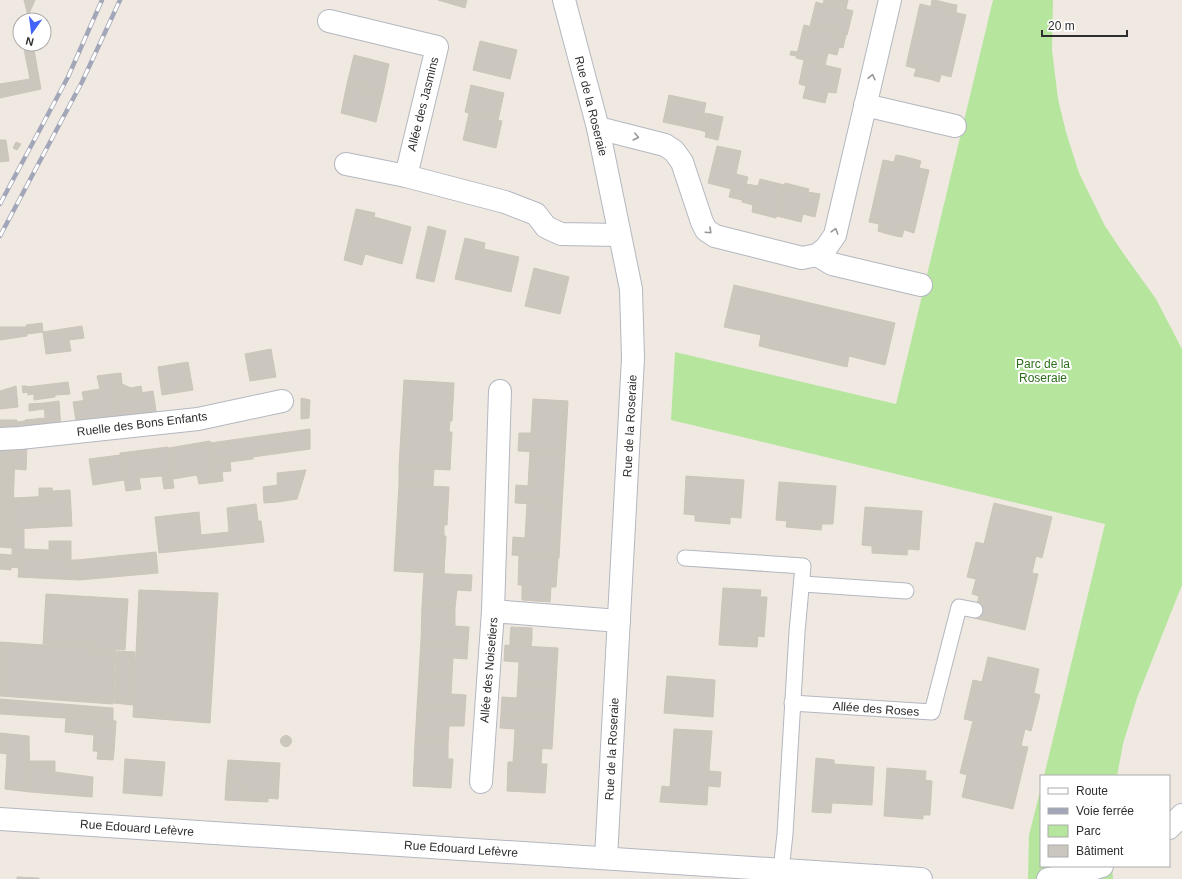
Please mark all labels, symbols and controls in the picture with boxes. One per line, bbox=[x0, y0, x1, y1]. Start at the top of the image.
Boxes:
north arrow bbox=[12, 12, 52, 52]
scale bar bbox=[1042, 12, 1127, 38]
text: 20 m bbox=[1048, 19, 1075, 33]
text: N bbox=[24, 35, 35, 48]
street label: Rue de la Roseraie bbox=[572, 54, 610, 158]
street label: Allée des Jasmins bbox=[405, 55, 441, 153]
one-way arrow bbox=[867, 74, 875, 80]
one-way arrow bbox=[633, 133, 639, 141]
one-way arrow bbox=[704, 226, 712, 234]
one-way arrow bbox=[830, 227, 839, 234]
park label: Parc de la Roseraie bbox=[1016, 357, 1070, 385]
street label: Rue de la Roseraie bbox=[620, 374, 640, 478]
street label: Ruelle des Bons Enfants bbox=[76, 409, 208, 439]
street label: Allée des Noisetiers bbox=[477, 617, 501, 723]
street label: Rue de la Roseraie bbox=[602, 697, 622, 801]
street label: Allée des Roses bbox=[832, 699, 920, 719]
legend bbox=[1040, 775, 1170, 867]
text: Route bbox=[1076, 784, 1108, 798]
text: Voie ferrée bbox=[1076, 804, 1134, 818]
street label: Rue Edouard Lefèvre bbox=[80, 817, 195, 839]
text: Parc bbox=[1076, 824, 1101, 838]
street label: Rue Edouard Lefèvre bbox=[404, 838, 519, 860]
text: Bâtiment bbox=[1076, 844, 1124, 858]

